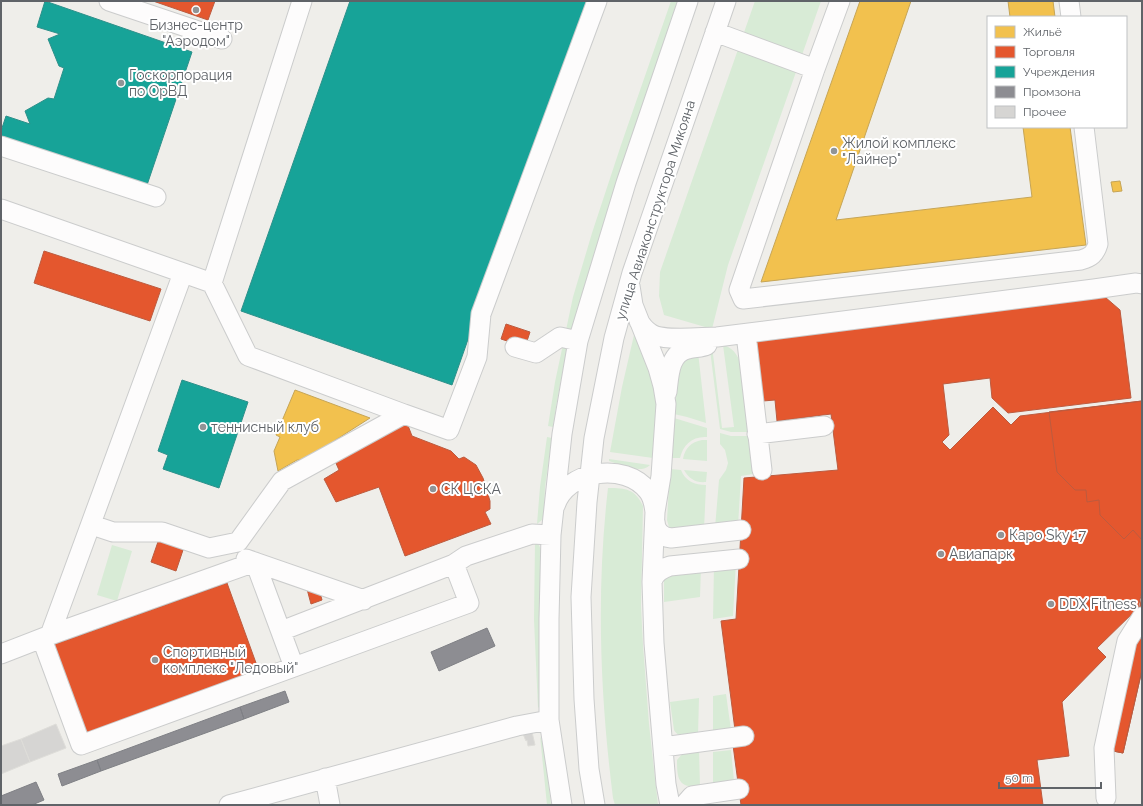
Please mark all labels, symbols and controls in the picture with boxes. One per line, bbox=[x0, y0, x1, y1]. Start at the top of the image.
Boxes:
marker: Бизнес-центр "Аэродом" bbox=[191, 5, 201, 15]
legend bbox=[987, 16, 1127, 128]
place label: Бизнес-центр "Аэродом" bbox=[149, 17, 243, 49]
text: Жильё bbox=[1023, 25, 1062, 39]
text: Торговля bbox=[1023, 45, 1075, 59]
text: Учреждения bbox=[1023, 65, 1095, 79]
place label: Госкорпорация по ОрВД bbox=[129, 67, 232, 99]
marker: Госкорпорация по ОрВД bbox=[116, 78, 126, 88]
text: Промзона bbox=[1023, 85, 1081, 99]
street label: улица Авиаконструктора Микояна bbox=[612, 98, 698, 322]
text: Прочее bbox=[1023, 105, 1066, 119]
place label: Жилой комплекс "Лайнер" bbox=[842, 135, 956, 167]
marker: Жилой комплекс "Лайнер" bbox=[829, 146, 839, 156]
place label: теннисный клуб bbox=[211, 419, 319, 435]
marker: теннисный клуб bbox=[198, 422, 208, 432]
place label: СК ЦСКА bbox=[441, 481, 502, 497]
marker: СК ЦСКА bbox=[428, 484, 438, 494]
place label: Каро Sky 17 bbox=[1009, 527, 1087, 543]
marker: Каро Sky 17 bbox=[996, 530, 1006, 540]
place label: Авиапарк bbox=[949, 546, 1013, 562]
marker: Авиапарк bbox=[936, 549, 946, 559]
place label: DDX Fitness bbox=[1059, 596, 1137, 612]
marker: DDX Fitness bbox=[1046, 599, 1056, 609]
place label: Спортивный комплекс "Ледовый" bbox=[163, 644, 298, 676]
marker: Спортивный комплекс "Ледовый" bbox=[150, 655, 160, 665]
scale bar bbox=[999, 764, 1101, 790]
text: 50 m bbox=[1005, 771, 1033, 785]

